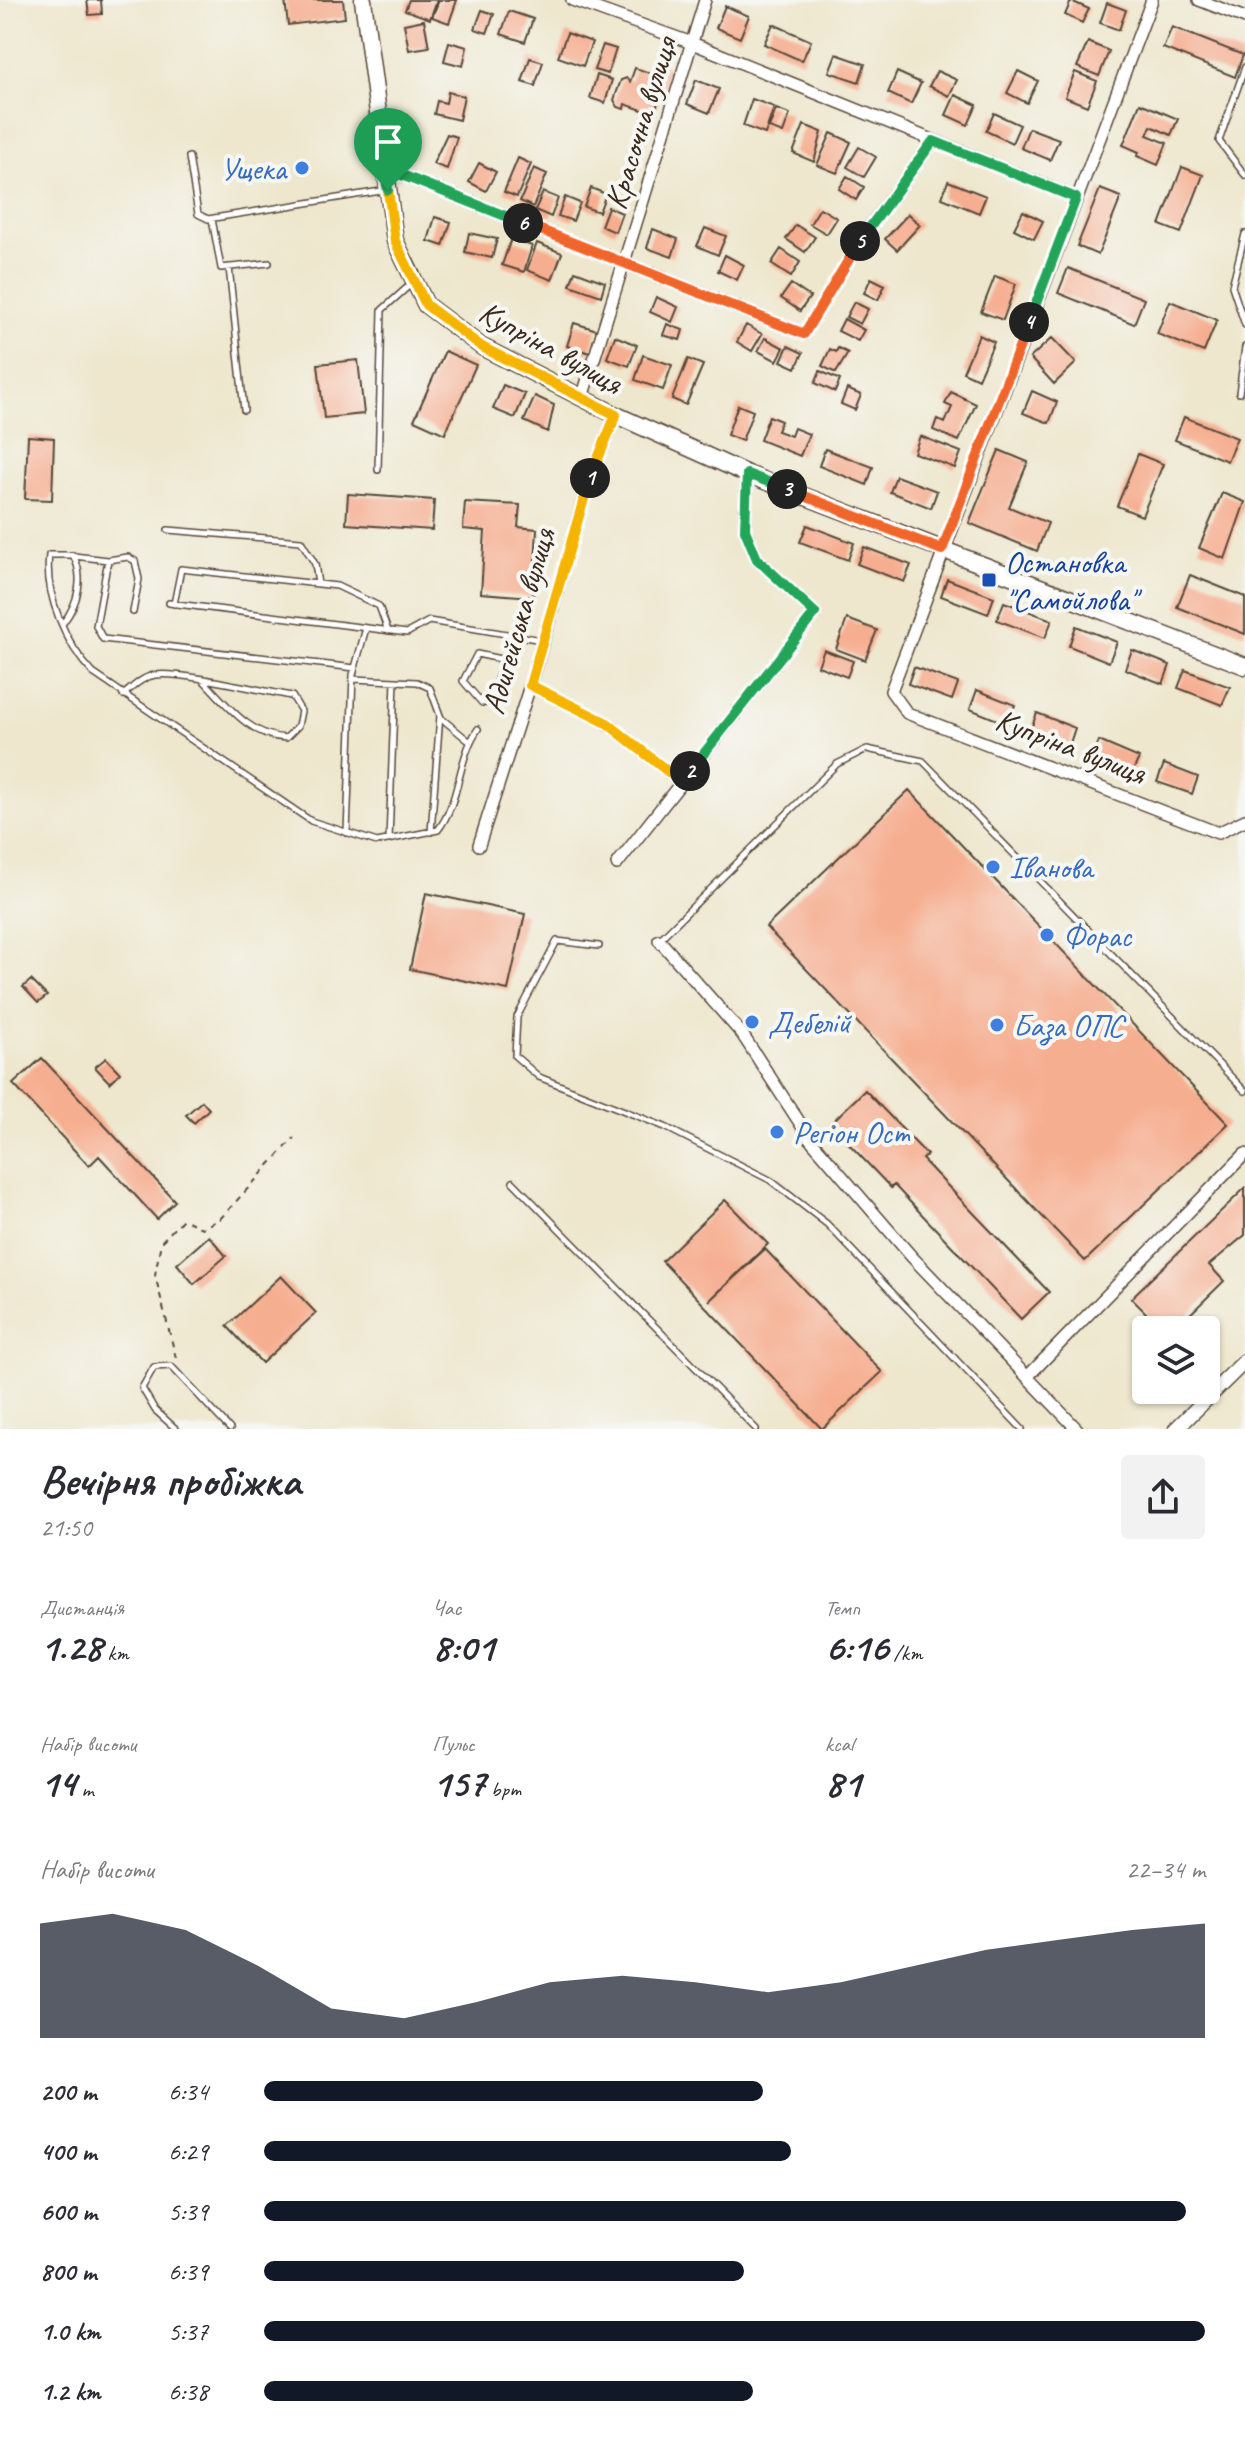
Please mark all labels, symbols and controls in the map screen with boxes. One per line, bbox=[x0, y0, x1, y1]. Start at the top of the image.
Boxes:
street label: Красочна вулиця bbox=[595, 30, 687, 214]
pin bbox=[354, 108, 422, 190]
icon: arrive bbox=[366, 120, 410, 164]
place label: Ущека bbox=[220, 148, 288, 189]
marker: Ущека bbox=[293, 159, 311, 177]
pin: 6 bbox=[503, 203, 543, 243]
text: 6 bbox=[518, 209, 528, 237]
pin: 5 bbox=[840, 221, 880, 261]
text: 5 bbox=[855, 227, 865, 255]
street label: Купріна вулиця bbox=[472, 291, 631, 404]
pin: 4 bbox=[1009, 302, 1049, 342]
text: 4 bbox=[1024, 308, 1034, 336]
pin: 1 bbox=[570, 458, 610, 498]
text: 1 bbox=[585, 464, 595, 492]
pin: 3 bbox=[767, 469, 807, 509]
text: 3 bbox=[782, 475, 792, 503]
street label: Адигейська вулиця bbox=[472, 522, 565, 719]
place label: Остановка "Самойлова" bbox=[1005, 542, 1143, 620]
marker: Остановка "Самойлова" bbox=[980, 571, 998, 589]
street label: Купріна вулиця bbox=[990, 699, 1153, 794]
pin: 2 bbox=[670, 751, 710, 791]
text: 2 bbox=[685, 757, 695, 785]
place label: Іванова bbox=[1009, 847, 1095, 888]
marker: Іванова bbox=[984, 858, 1002, 876]
place label: Форас bbox=[1063, 915, 1133, 956]
marker: Форас bbox=[1038, 926, 1056, 944]
place label: Дебелій bbox=[768, 1002, 852, 1043]
place label: База ОПС bbox=[1013, 1005, 1127, 1046]
marker: Дебелій bbox=[743, 1013, 761, 1031]
marker: База ОПС bbox=[988, 1016, 1006, 1034]
place label: Регіон Ост bbox=[793, 1112, 911, 1153]
marker: Регіон Ост bbox=[768, 1123, 786, 1141]
map controls bbox=[1132, 1316, 1220, 1404]
button: layers bbox=[1132, 1316, 1220, 1404]
text: Вечірня пробіжка bbox=[40, 1453, 300, 1508]
button: share bbox=[1121, 1455, 1205, 1539]
text: 21:50 bbox=[40, 1511, 92, 1544]
text: Дистанція bbox=[40, 1594, 124, 1622]
text: Час bbox=[432, 1594, 461, 1622]
text: Темп bbox=[825, 1594, 860, 1622]
text: 1.28 bbox=[40, 1622, 102, 1672]
text: 8:01 bbox=[432, 1622, 494, 1672]
text: 6:16 bbox=[825, 1622, 888, 1672]
text: km bbox=[102, 1639, 129, 1667]
text: /km bbox=[888, 1639, 922, 1667]
text: Набір висоти bbox=[40, 1730, 136, 1758]
text: Пульс bbox=[432, 1730, 475, 1758]
text: kcal bbox=[825, 1730, 854, 1758]
text: 14 bbox=[40, 1758, 76, 1808]
text: 157 bbox=[432, 1758, 486, 1808]
text: 81 bbox=[825, 1758, 861, 1808]
text: m bbox=[76, 1775, 94, 1803]
text: bpm bbox=[486, 1775, 521, 1803]
text: Набір висоти bbox=[40, 1853, 153, 1886]
text: 22–34 m bbox=[1126, 1853, 1205, 1886]
text: 200 m bbox=[40, 2075, 96, 2108]
text: 6:34 bbox=[168, 2075, 208, 2108]
text: 400 m bbox=[40, 2135, 96, 2168]
text: 6:29 bbox=[168, 2135, 208, 2168]
text: 600 m bbox=[40, 2195, 97, 2228]
text: 5:39 bbox=[168, 2195, 208, 2228]
text: 800 m bbox=[40, 2255, 96, 2288]
text: 6:39 bbox=[168, 2255, 208, 2288]
text: 1.0 km bbox=[40, 2315, 100, 2348]
text: 5:37 bbox=[168, 2315, 208, 2348]
text: 1.2 km bbox=[40, 2375, 100, 2408]
text: 6:38 bbox=[168, 2375, 208, 2408]

